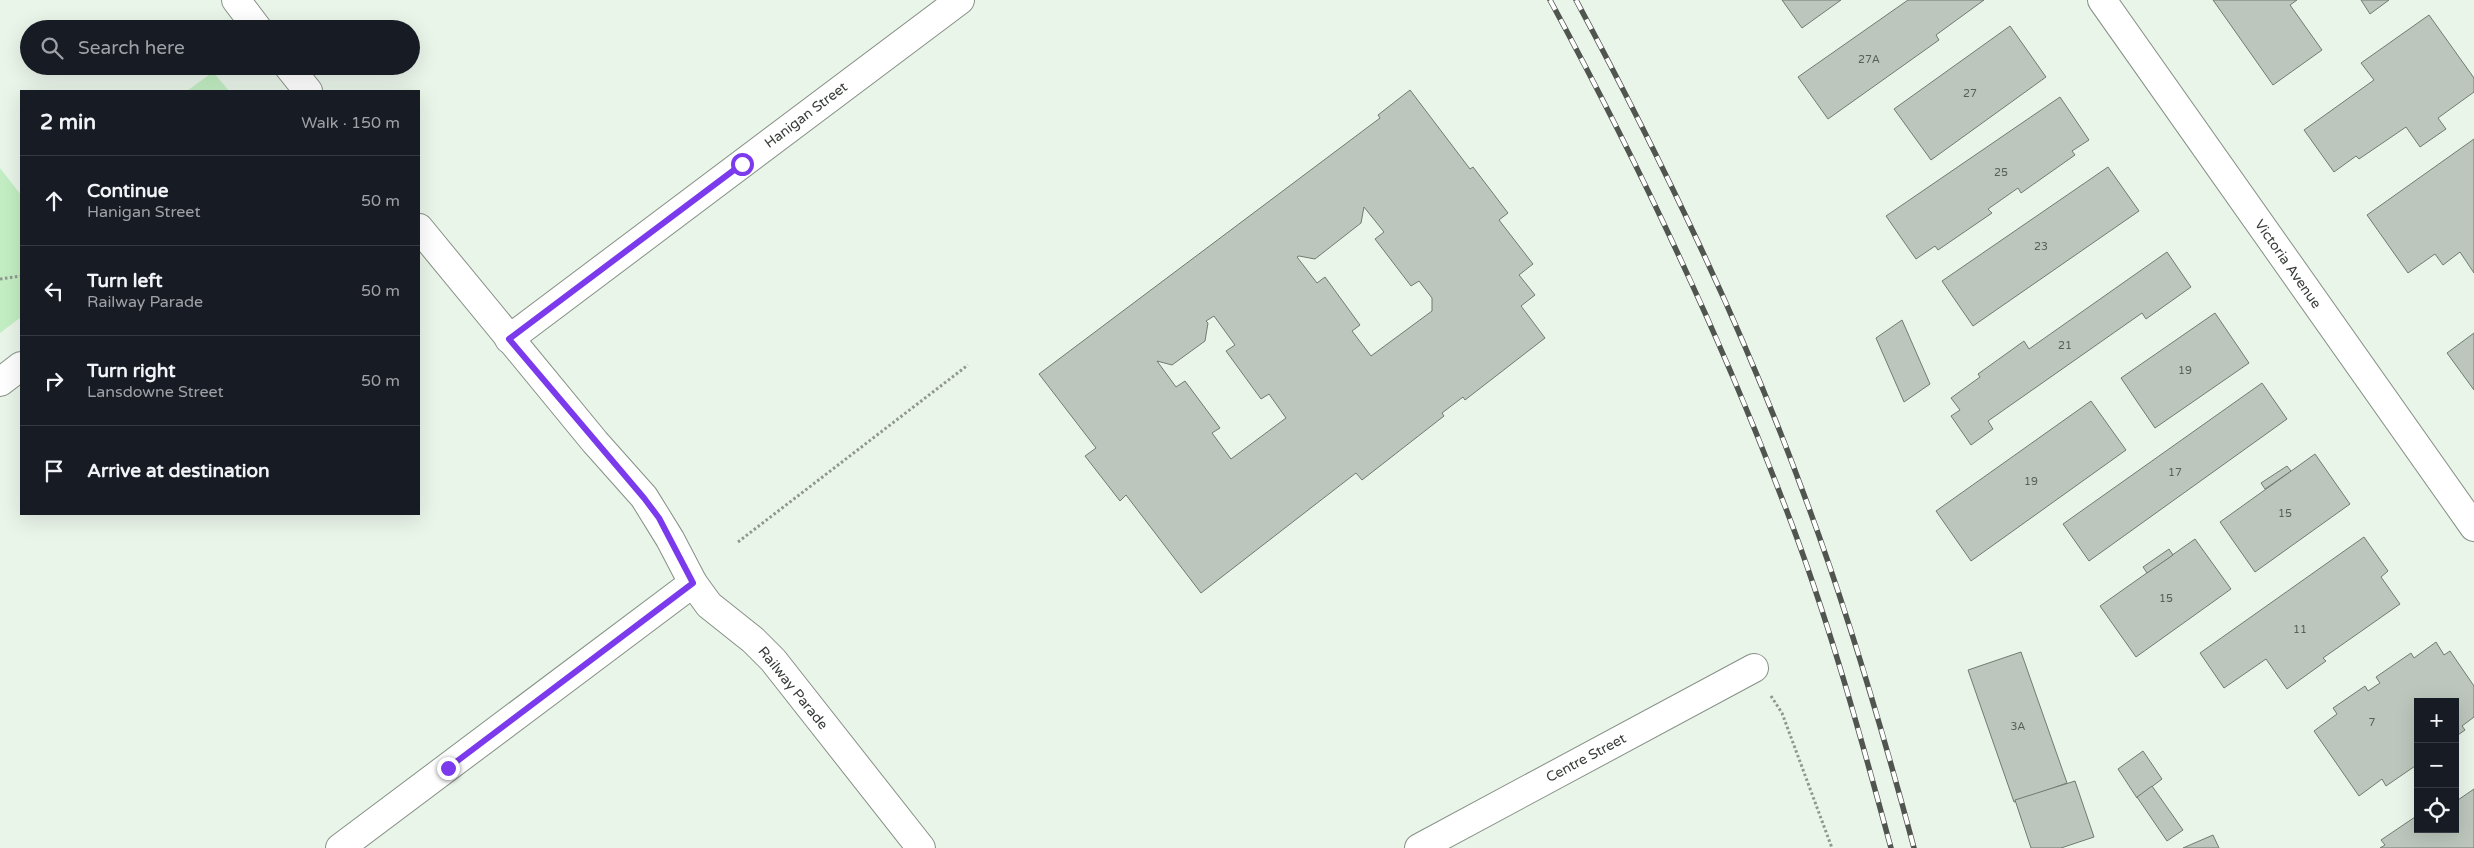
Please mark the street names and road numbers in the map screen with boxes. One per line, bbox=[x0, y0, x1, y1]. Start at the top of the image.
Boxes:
street label: Hanigan Street bbox=[761, 78, 851, 152]
street label: Victoria Avenue bbox=[2251, 216, 2325, 312]
street label: Railway Parade bbox=[754, 643, 832, 733]
street label: Centre Street bbox=[1543, 730, 1629, 786]

